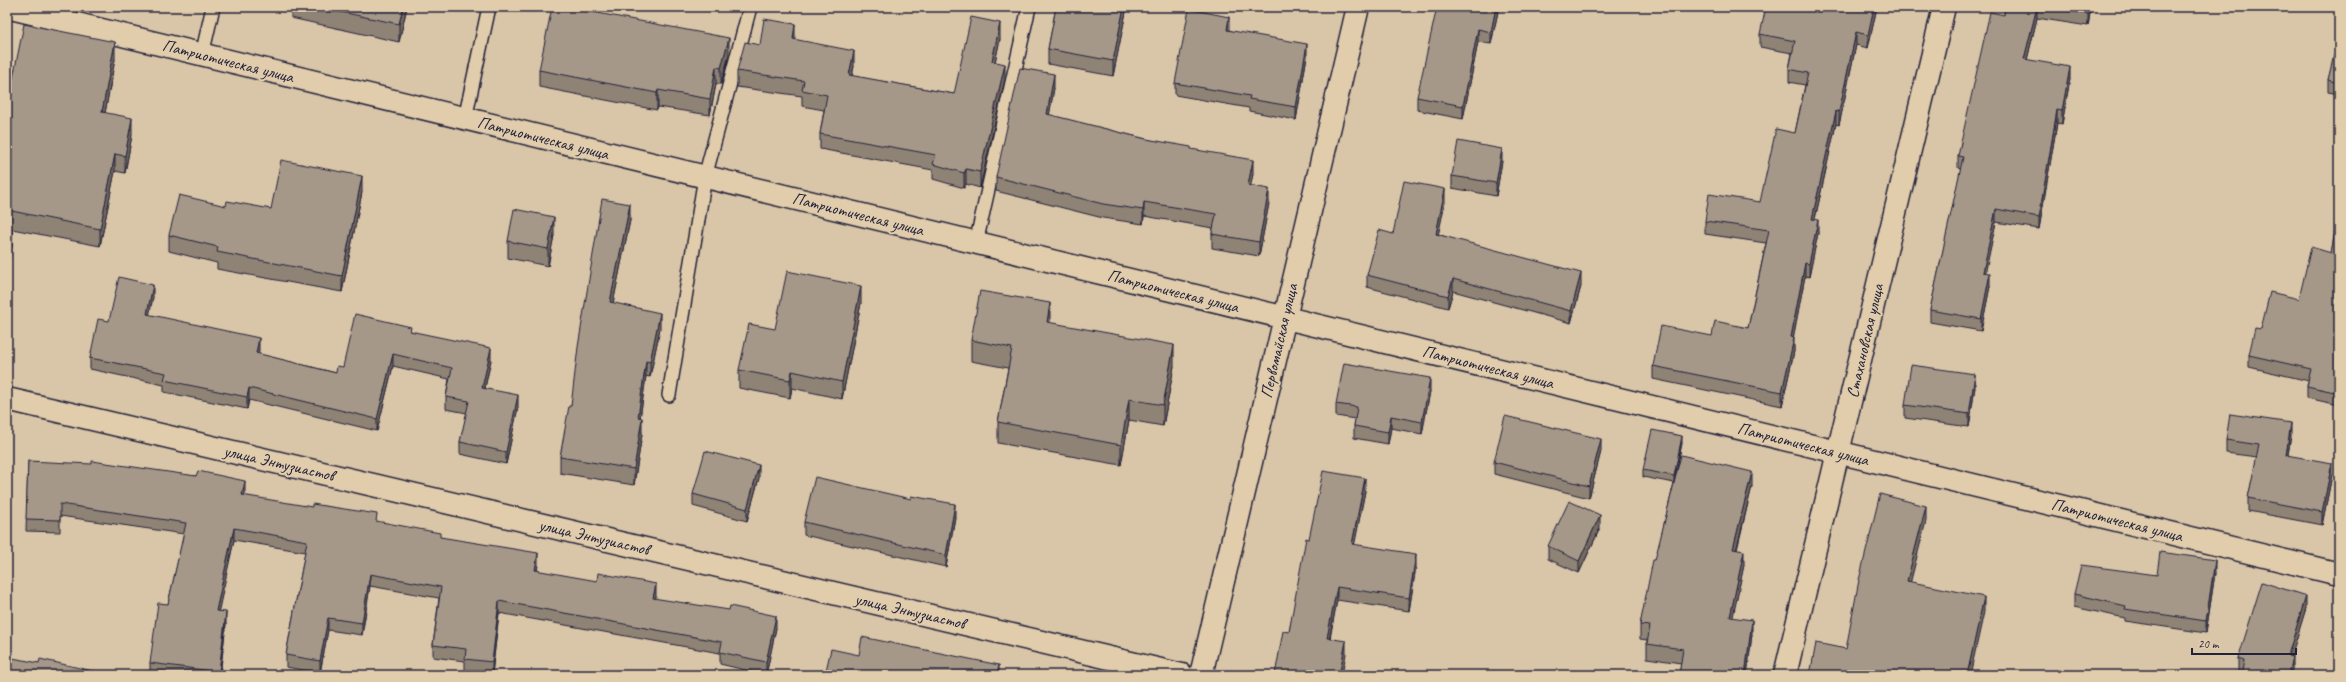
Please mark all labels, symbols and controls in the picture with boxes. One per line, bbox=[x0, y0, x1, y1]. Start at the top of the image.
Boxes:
street label: Патриотическая улица bbox=[160, 35, 297, 88]
street label: Патриотическая улица bbox=[475, 112, 612, 165]
street label: Патриотическая улица bbox=[790, 188, 927, 241]
street label: Патриотическая улица bbox=[1105, 265, 1242, 318]
street label: Первомайская улица bbox=[1256, 281, 1303, 400]
street label: Стахановская улица bbox=[1842, 281, 1889, 400]
street label: Патриотическая улица bbox=[1420, 341, 1557, 394]
street label: Патриотическая улица bbox=[1735, 418, 1872, 471]
street label: улица Энтузиастов bbox=[221, 440, 339, 488]
street label: Патриотическая улица bbox=[2049, 494, 2186, 547]
street label: улица Энтузиастов bbox=[536, 514, 654, 562]
street label: улица Энтузиастов bbox=[852, 588, 970, 636]
scale bar bbox=[2192, 630, 2296, 656]
text: 20 m bbox=[2198, 636, 2220, 652]

